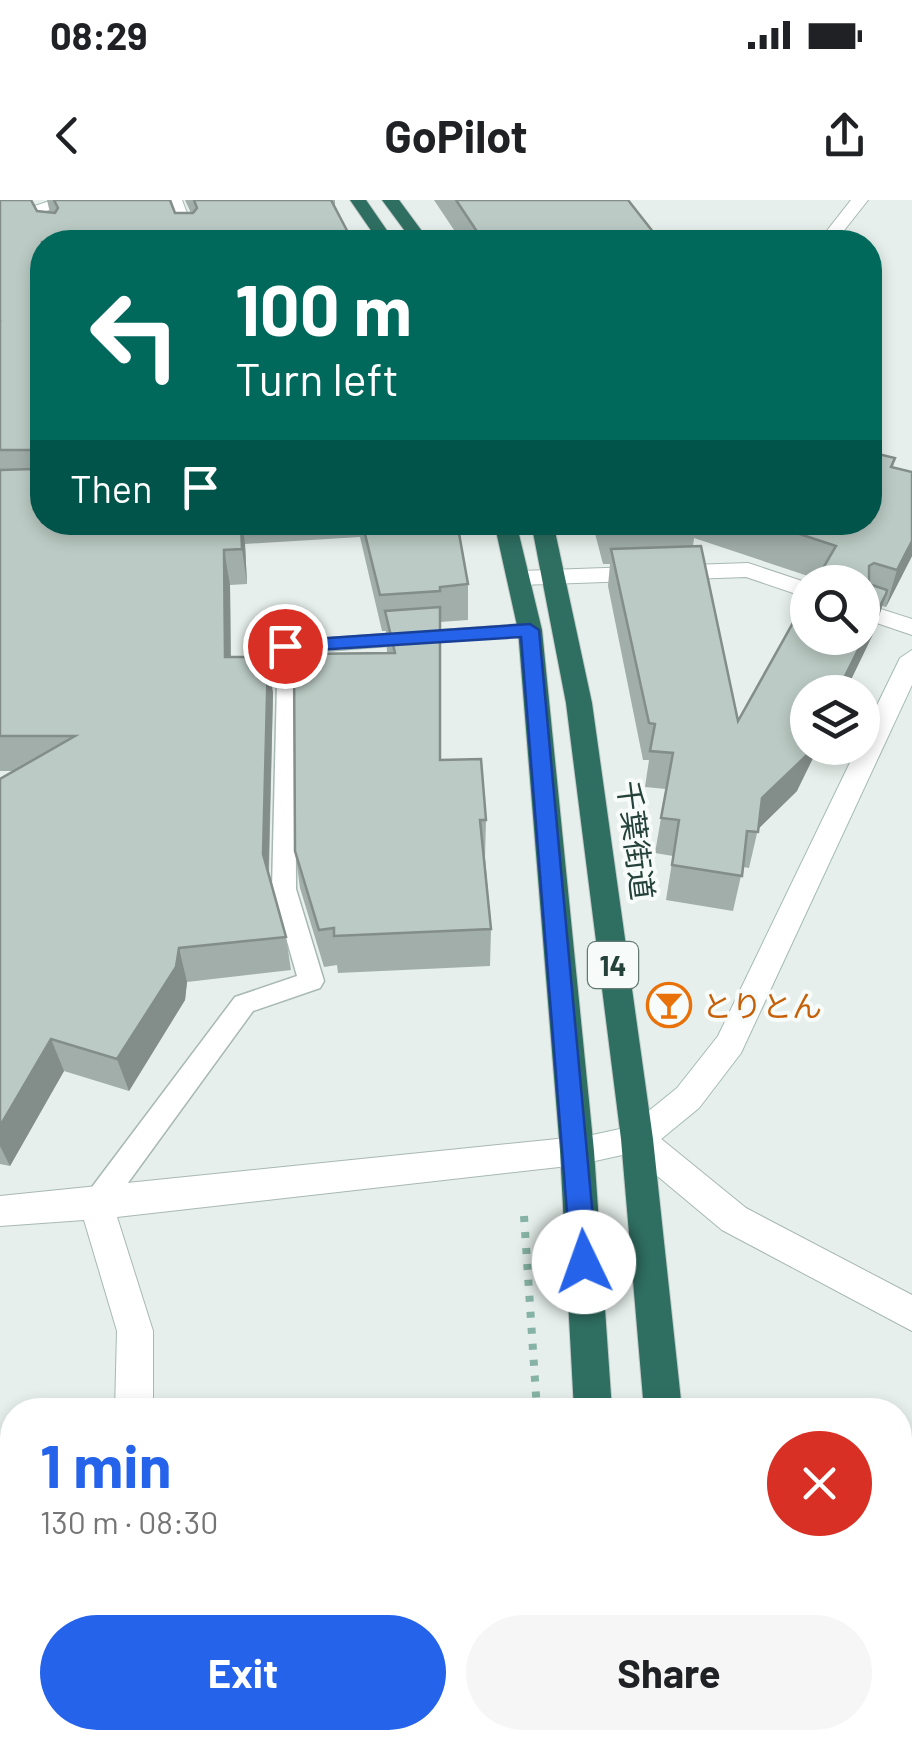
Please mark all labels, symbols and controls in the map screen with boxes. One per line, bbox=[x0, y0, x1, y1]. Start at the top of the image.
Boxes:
text: 08:29 bbox=[50, 12, 148, 58]
icon: back bbox=[40, 108, 95, 163]
text: GoPilot bbox=[384, 108, 528, 162]
icon: share bbox=[817, 108, 872, 163]
text: 100 m bbox=[235, 266, 412, 350]
icon: left bbox=[70, 270, 200, 400]
text: Turn left bbox=[235, 351, 399, 405]
icon: arrive bbox=[173, 460, 228, 515]
text: Then bbox=[70, 465, 153, 511]
map controls bbox=[790, 565, 880, 765]
button: search bbox=[790, 565, 880, 655]
pin bbox=[243, 604, 328, 689]
icon: arrive bbox=[258, 619, 313, 674]
button: layers bbox=[790, 675, 880, 765]
street label: 千葉街道 bbox=[612, 778, 662, 902]
road number: 14 bbox=[588, 942, 638, 988]
bar icon: とりとん bbox=[646, 982, 692, 1028]
place label: とりとん bbox=[702, 987, 822, 1023]
position arrow bbox=[532, 1210, 636, 1314]
text: 1 min bbox=[40, 1428, 171, 1500]
button: close bbox=[767, 1431, 872, 1536]
text: 130 m · 08:30 bbox=[40, 1502, 218, 1540]
button: Exit bbox=[40, 1615, 446, 1730]
button: Share bbox=[466, 1615, 872, 1730]

